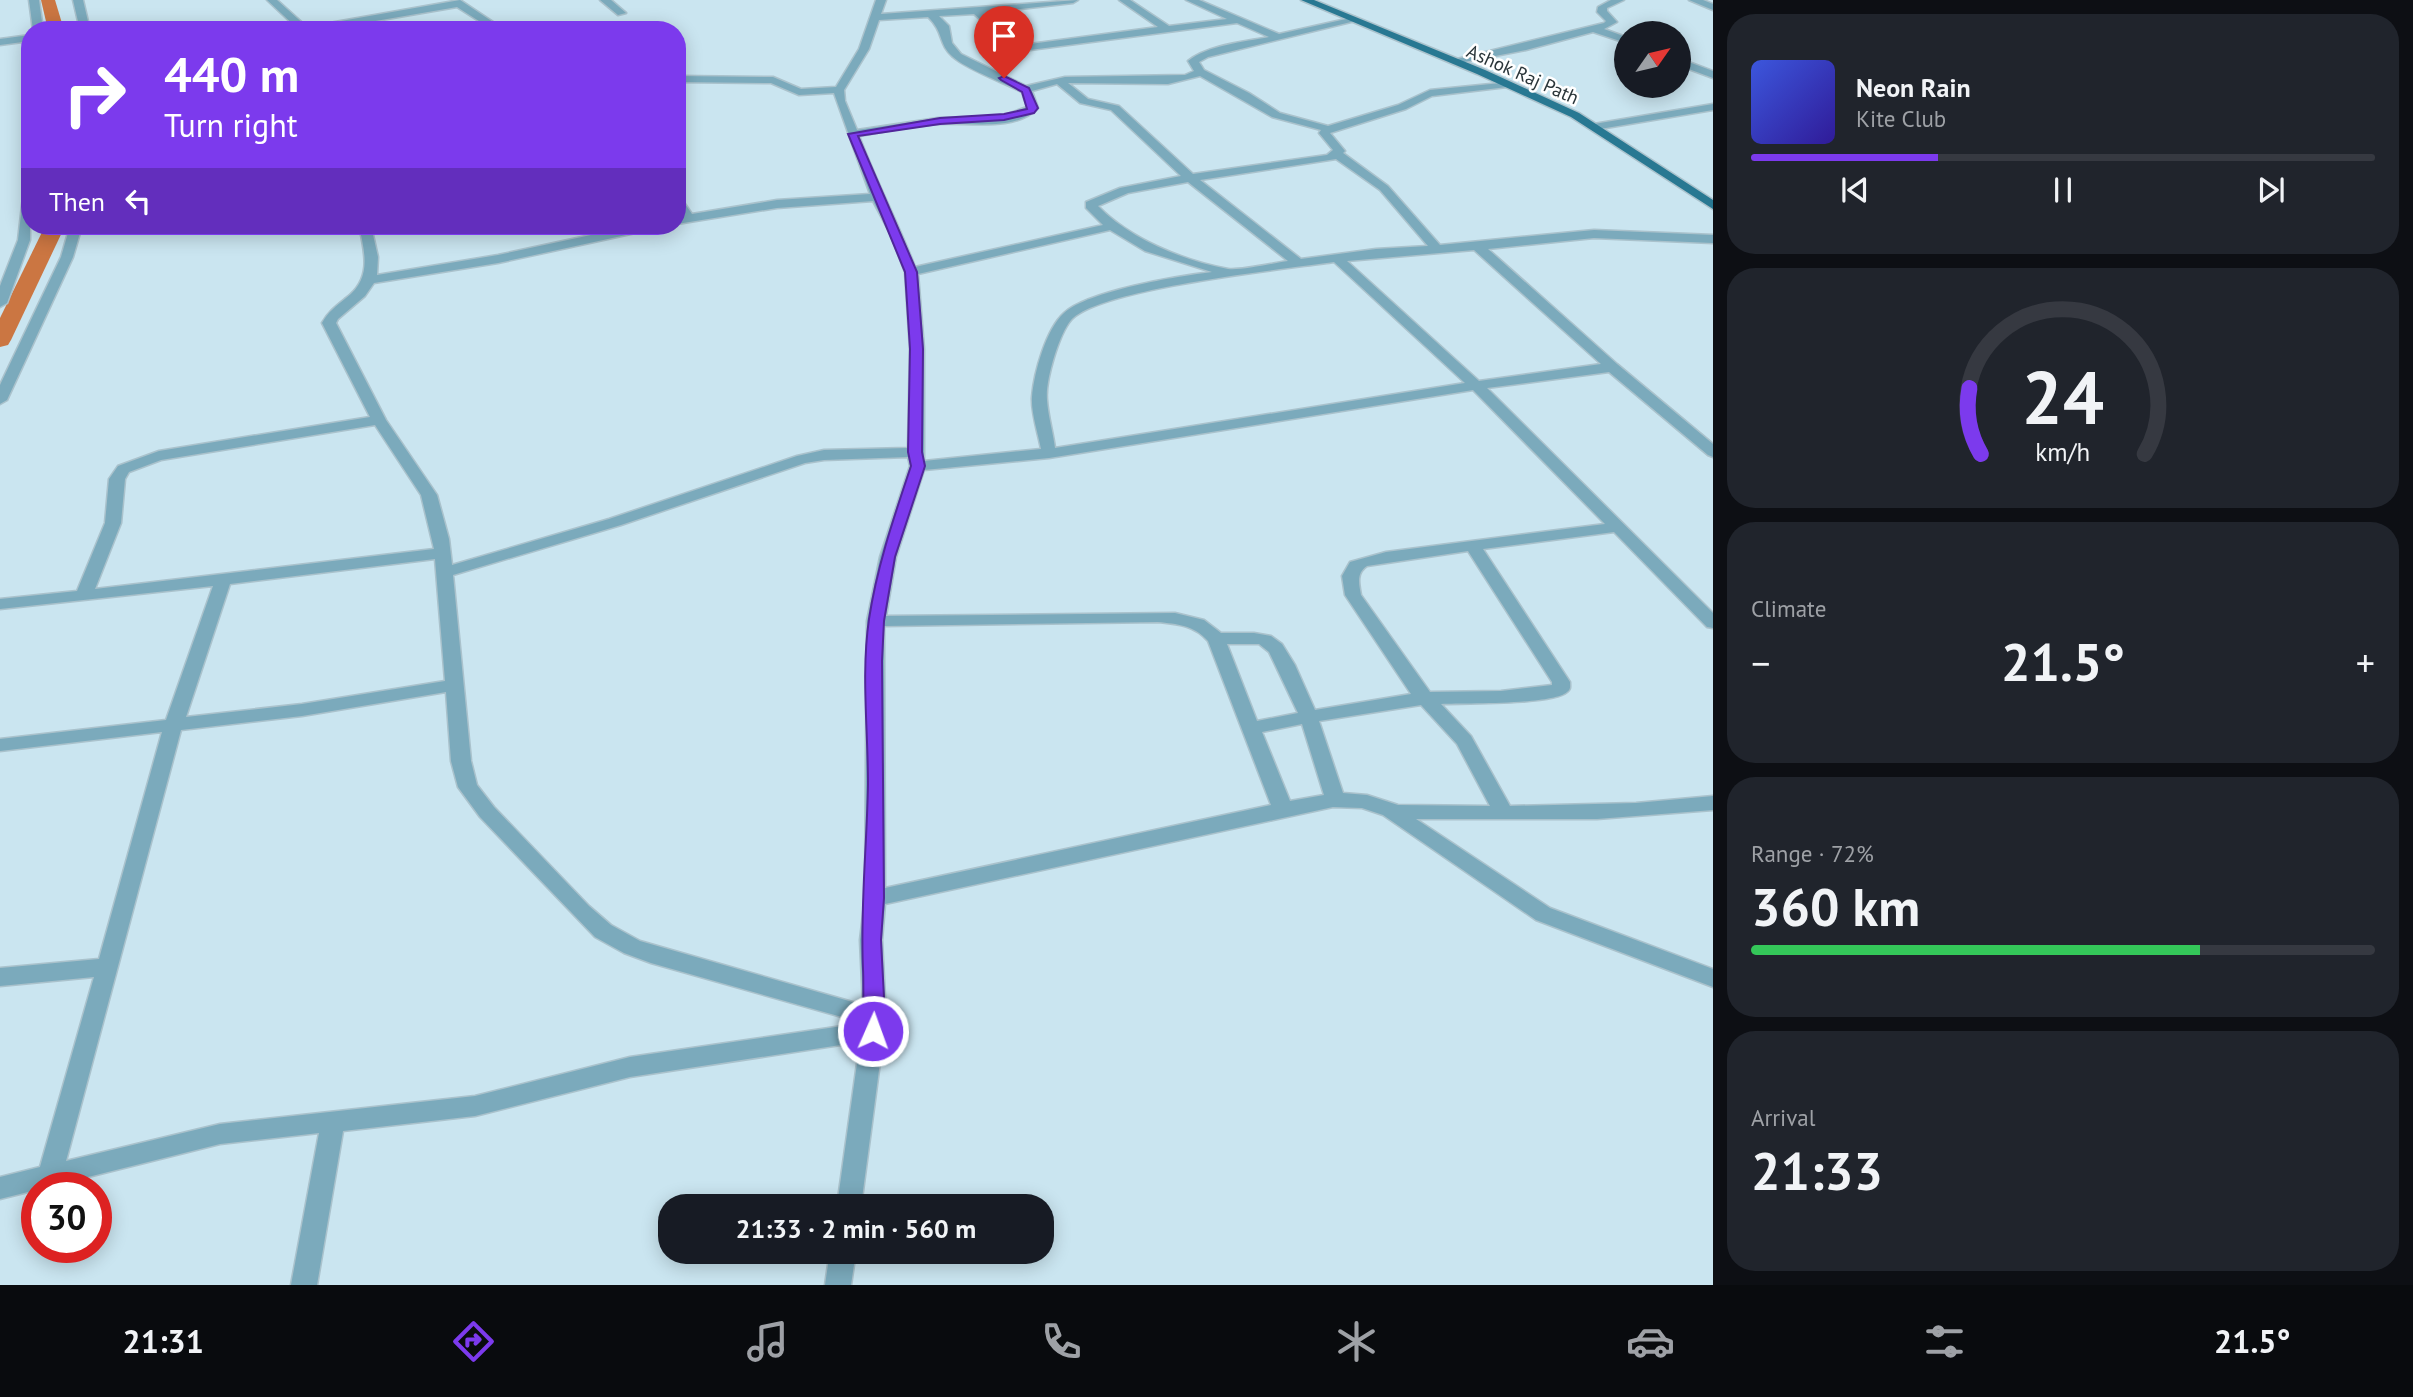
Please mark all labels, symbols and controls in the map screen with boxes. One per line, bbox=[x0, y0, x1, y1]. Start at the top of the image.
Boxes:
pin bbox=[974, 6, 1034, 78]
icon: arrive bbox=[985, 17, 1023, 55]
north arrow bbox=[1614, 21, 1690, 98]
map controls bbox=[1614, 21, 1691, 98]
street label: Ashok Raj Path bbox=[1463, 39, 1583, 109]
text: 440 m bbox=[164, 42, 299, 106]
icon: right bbox=[49, 49, 140, 140]
text: Neon Rain bbox=[1856, 71, 1971, 104]
text: Turn right bbox=[164, 104, 298, 146]
text: Kite Club bbox=[1856, 104, 1946, 133]
icon: previous bbox=[1836, 171, 1874, 209]
icon: pause bbox=[2044, 171, 2082, 209]
icon: next bbox=[2252, 171, 2290, 209]
icon: left bbox=[119, 182, 157, 220]
text: Then bbox=[49, 185, 105, 218]
text: 24 bbox=[2022, 351, 2104, 445]
text: km/h bbox=[2036, 436, 2090, 468]
text: Climate bbox=[1751, 594, 1826, 623]
text: 21.5° bbox=[2001, 628, 2125, 695]
text: − bbox=[1751, 638, 1770, 687]
text: + bbox=[2356, 638, 2375, 687]
text: Range · 72% bbox=[1751, 839, 1874, 868]
text: 360 km bbox=[1751, 873, 1920, 940]
position arrow bbox=[836, 994, 910, 1068]
text: Arrival bbox=[1751, 1103, 1815, 1132]
text: 21:33 bbox=[1751, 1137, 1883, 1204]
speed limit sign: 30 bbox=[21, 1172, 112, 1263]
text: 21:33 · 2 min · 560 m bbox=[736, 1212, 976, 1245]
icon: directions bbox=[449, 1317, 498, 1366]
icon: music bbox=[743, 1317, 792, 1366]
icon: phone bbox=[1037, 1317, 1086, 1366]
icon: climate bbox=[1332, 1317, 1381, 1366]
icon: car bbox=[1626, 1317, 1675, 1366]
icon: filters bbox=[1920, 1317, 1969, 1366]
text: 21:31 bbox=[123, 1320, 204, 1362]
text: 21.5° bbox=[2214, 1320, 2290, 1362]

